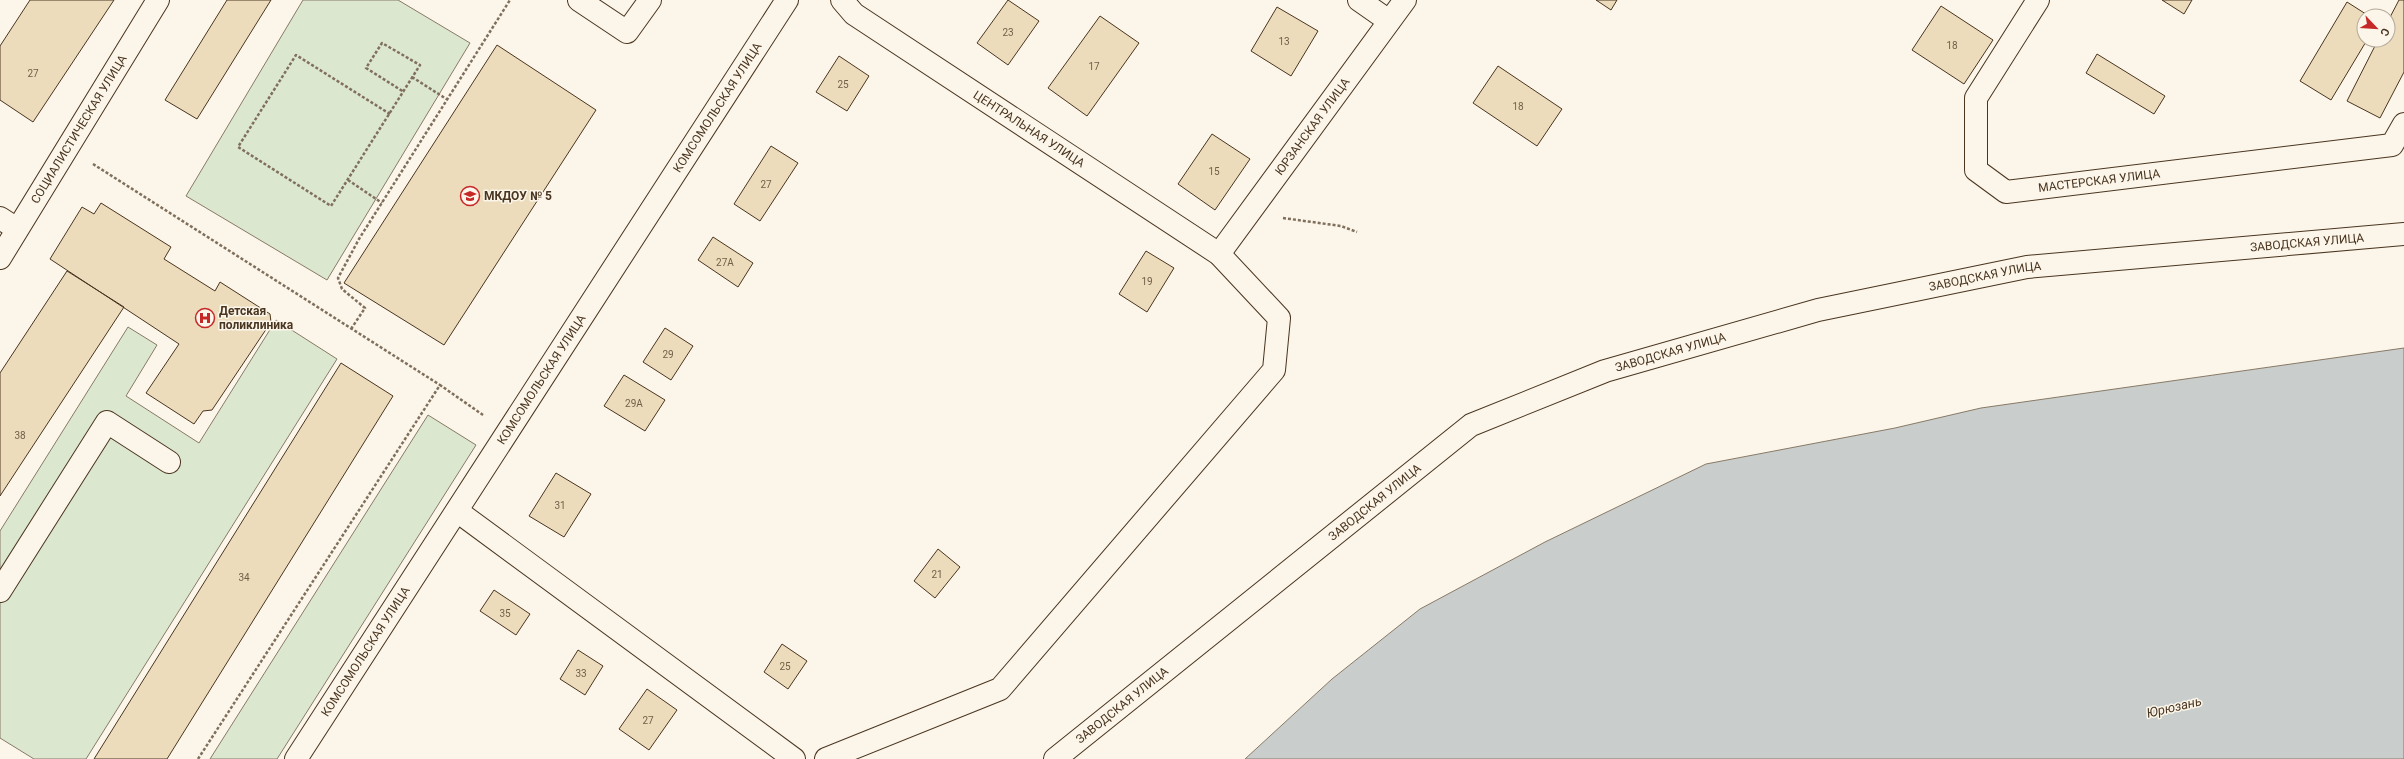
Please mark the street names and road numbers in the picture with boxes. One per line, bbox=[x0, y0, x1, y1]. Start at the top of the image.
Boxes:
street label: КОМСОМОЛЬСКАЯ УЛИЦА bbox=[670, 40, 765, 175]
street label: СОЦИАЛИСТИЧЕСКАЯ УЛИЦА bbox=[28, 52, 130, 206]
street label: ЮРЗАНСКАЯ УЛИЦА bbox=[1272, 75, 1353, 178]
street label: ЦЕНТРАЛЬНАЯ УЛИЦА bbox=[971, 88, 1087, 170]
street label: МАСТЕРСКАЯ УЛИЦА bbox=[2037, 166, 2161, 195]
street label: ЗАВОДСКАЯ УЛИЦА bbox=[2249, 231, 2365, 254]
street label: ЗАВОДСКАЯ УЛИЦА bbox=[1928, 259, 2042, 294]
street label: КОМСОМОЛЬСКАЯ УЛИЦА bbox=[494, 312, 589, 447]
street label: ЗАВОДСКАЯ УЛИЦА bbox=[1613, 330, 1727, 375]
street label: ЗАВОДСКАЯ УЛИЦА bbox=[1326, 461, 1424, 544]
street label: КОМСОМОЛЬСКАЯ УЛИЦА bbox=[318, 584, 413, 719]
street label: ЗАВОДСКАЯ УЛИЦА bbox=[1073, 664, 1171, 746]

